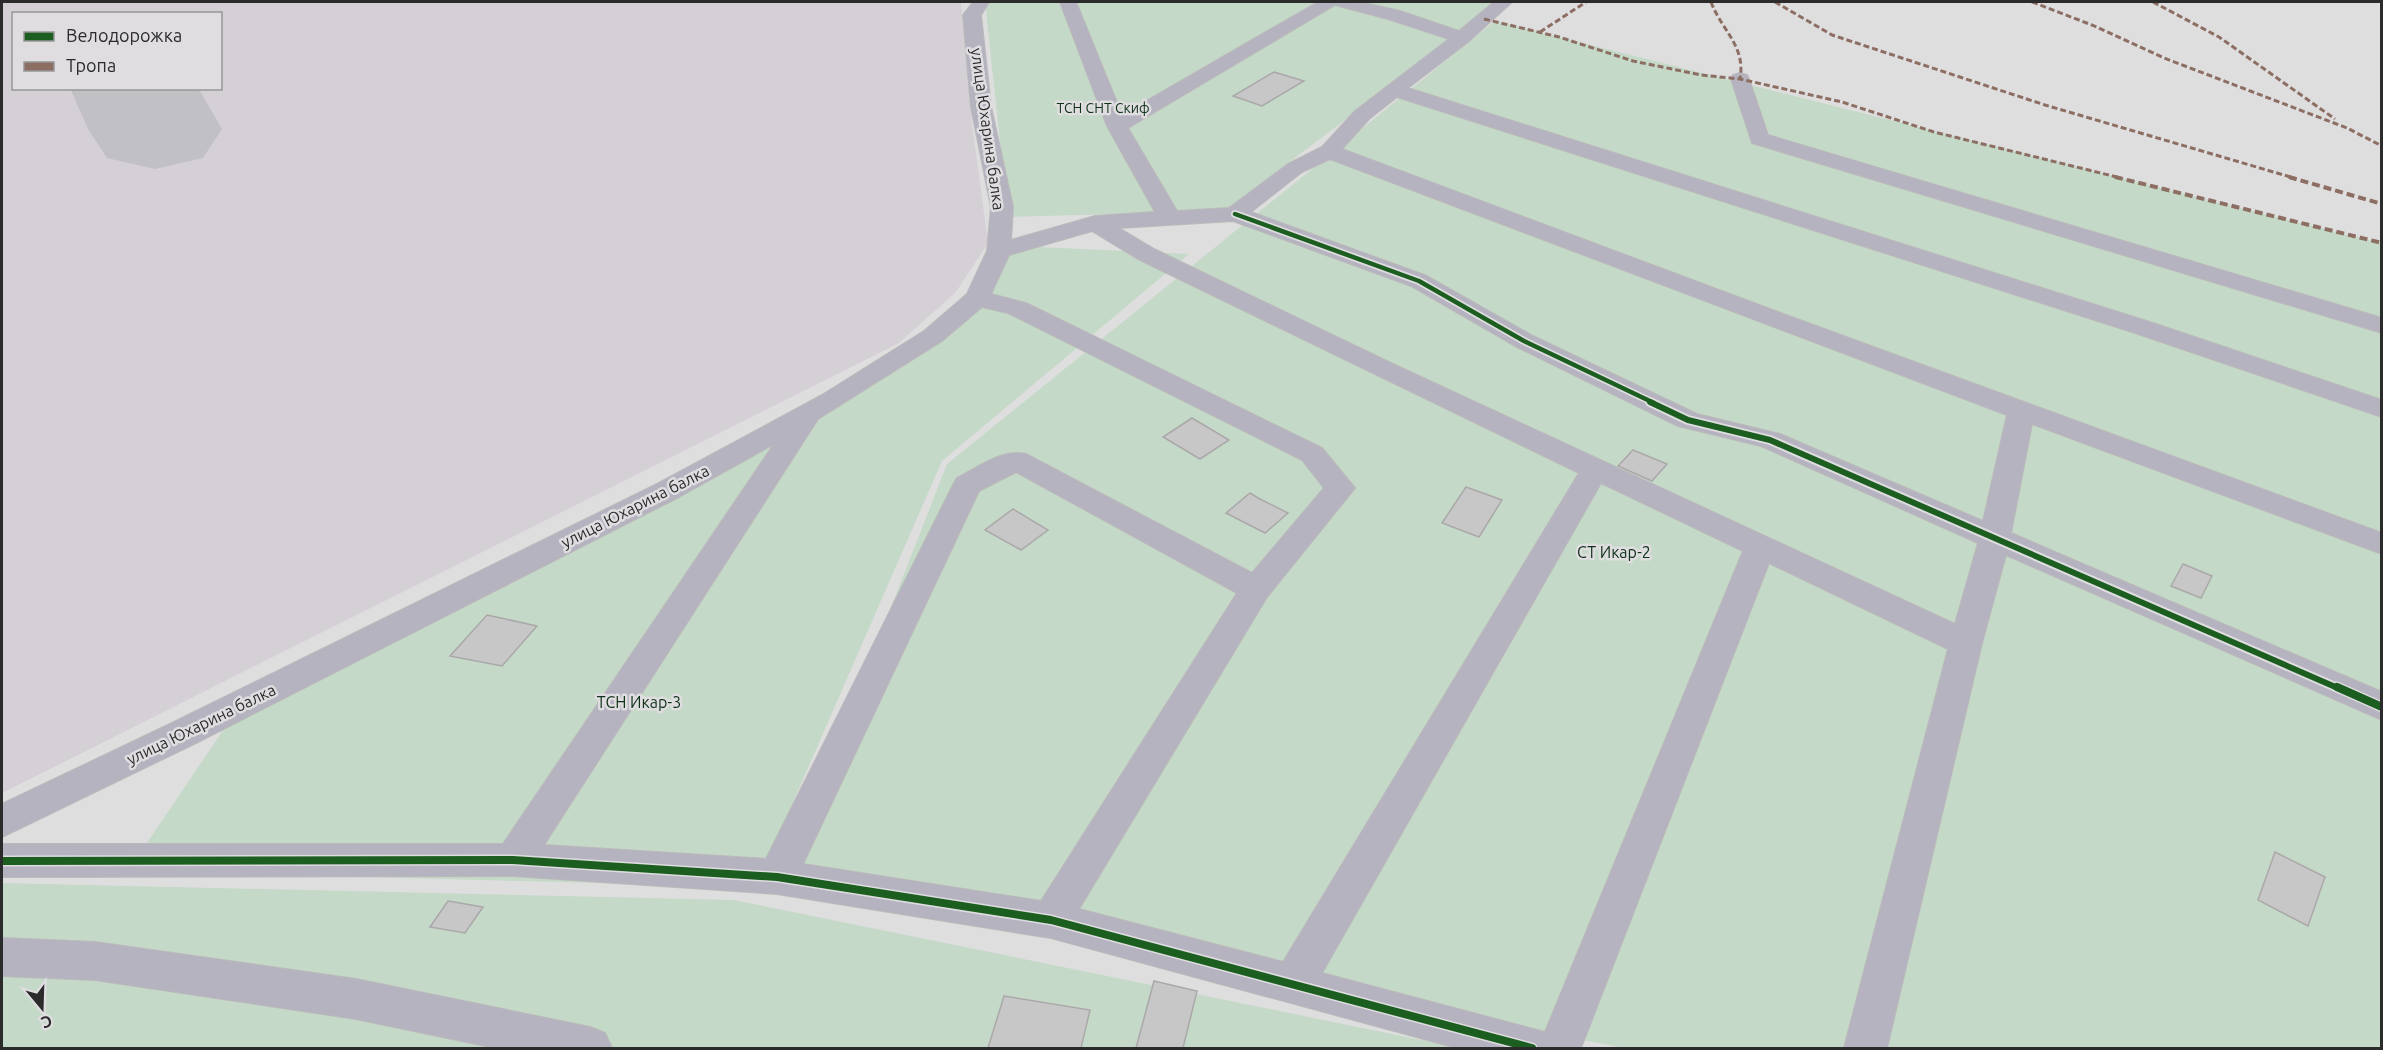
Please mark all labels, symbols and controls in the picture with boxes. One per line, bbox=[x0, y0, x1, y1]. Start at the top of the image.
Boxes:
legend bbox=[12, 12, 222, 90]
text: Велодорожка bbox=[66, 25, 182, 45]
street label: улица Юхарина балка bbox=[968, 47, 1008, 211]
text: Тропа bbox=[66, 55, 116, 75]
park label: ТСН СНТ Скиф bbox=[1056, 100, 1150, 116]
street label: улица Юхарина балка bbox=[558, 461, 712, 551]
park label: СТ Икар-2 bbox=[1577, 543, 1651, 561]
street label: улица Юхарина балка bbox=[124, 680, 278, 768]
park label: ТСН Икар-3 bbox=[597, 693, 681, 711]
north arrow bbox=[12, 978, 72, 1038]
text: С bbox=[39, 1012, 55, 1032]

